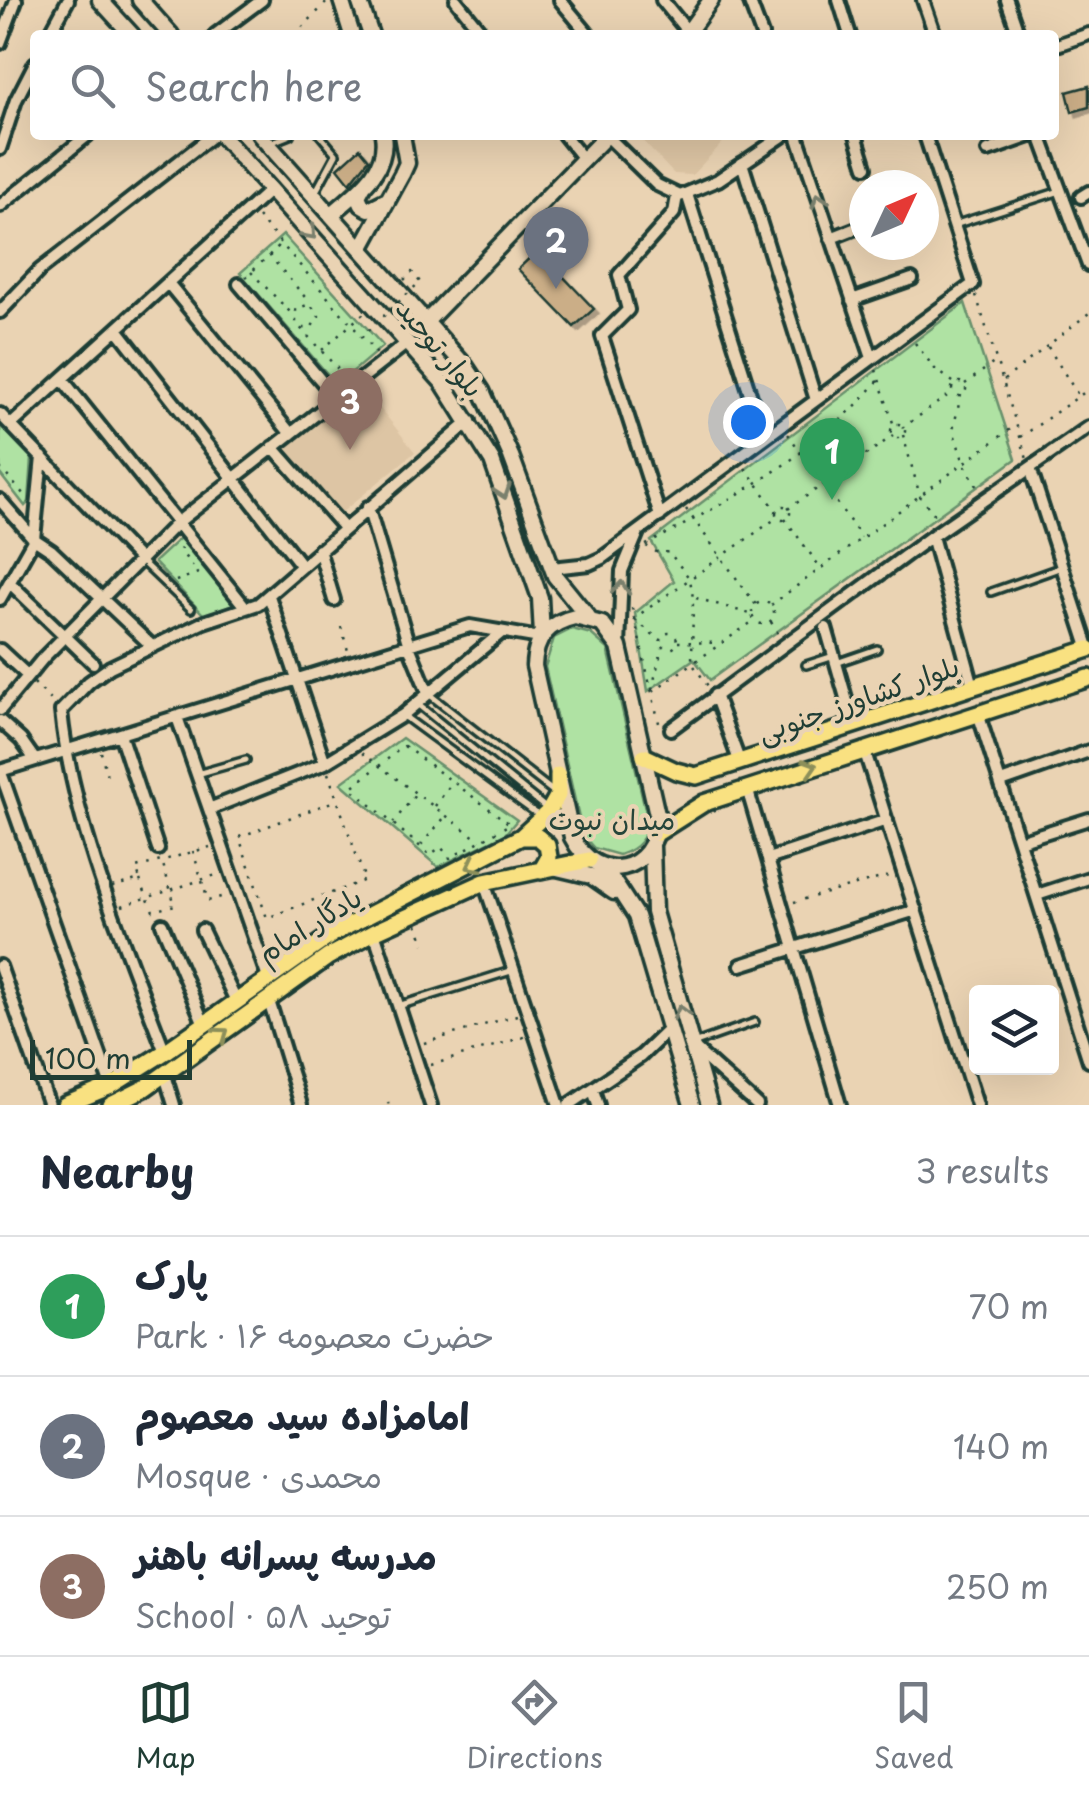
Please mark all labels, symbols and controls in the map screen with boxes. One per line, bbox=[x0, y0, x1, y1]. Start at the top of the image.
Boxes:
search box bbox=[30, 30, 1059, 140]
text: Search here bbox=[145, 57, 362, 114]
icon: search bbox=[65, 58, 120, 113]
north arrow bbox=[849, 170, 939, 260]
one-way arrow bbox=[810, 192, 830, 209]
pin: 2 bbox=[524, 206, 588, 289]
one-way arrow bbox=[298, 221, 316, 240]
street label: بلوار توحید bbox=[386, 288, 496, 406]
pin: 3 bbox=[318, 368, 382, 450]
your location bbox=[723, 397, 774, 448]
pin: 1 bbox=[800, 418, 864, 500]
one-way arrow bbox=[491, 482, 511, 499]
one-way arrow bbox=[610, 579, 631, 595]
street label: بلوار کشاورز جنوبی bbox=[751, 643, 965, 753]
one-way arrow bbox=[801, 759, 818, 779]
park label: میدان نبوت bbox=[549, 797, 675, 840]
one-way arrow bbox=[465, 853, 483, 872]
street label: یادگار امام bbox=[248, 875, 371, 975]
map controls bbox=[969, 985, 1059, 1075]
button: layers bbox=[969, 985, 1059, 1075]
one-way arrow bbox=[672, 1004, 693, 1021]
one-way arrow bbox=[211, 1028, 229, 1045]
scale bar bbox=[30, 1035, 192, 1080]
text: 100 m bbox=[45, 1036, 131, 1079]
text: Nearby bbox=[40, 1139, 194, 1202]
text: 3 results bbox=[915, 1146, 1049, 1194]
text: پارک bbox=[135, 1246, 208, 1303]
text: 1 bbox=[65, 1282, 80, 1330]
text: 70 m bbox=[969, 1282, 1049, 1330]
text: Park · حضرت معصومه ۱۶ bbox=[135, 1311, 494, 1359]
text: امامزاده سید معصوم bbox=[135, 1386, 470, 1443]
text: 2 bbox=[61, 1422, 84, 1470]
text: 140 m bbox=[953, 1422, 1049, 1470]
text: Mosque · محمدی bbox=[135, 1451, 382, 1499]
text: مدرسه پسرانه باهنر bbox=[135, 1526, 437, 1583]
text: 3 bbox=[62, 1562, 83, 1610]
text: 250 m bbox=[946, 1562, 1049, 1610]
text: School · توحید ۵۸ bbox=[135, 1591, 391, 1639]
tab: Map bbox=[136, 1675, 195, 1778]
tab: Directions bbox=[467, 1675, 603, 1778]
tab: Saved bbox=[874, 1675, 953, 1778]

